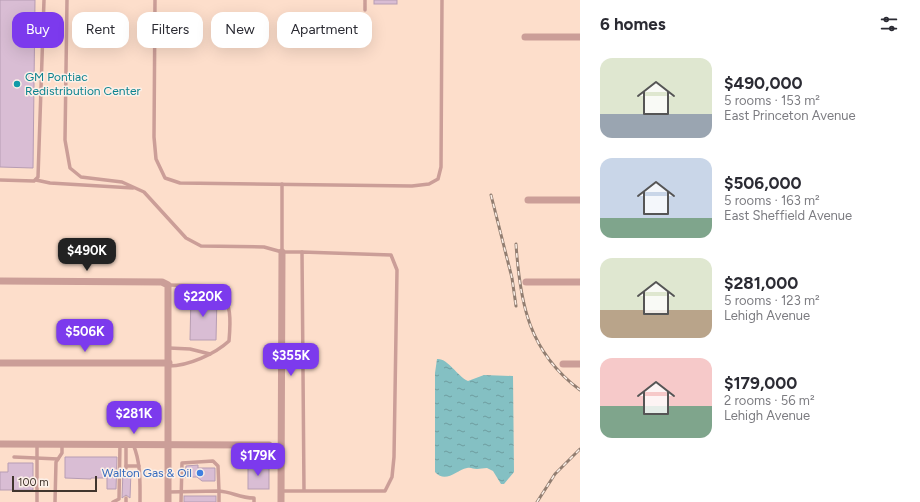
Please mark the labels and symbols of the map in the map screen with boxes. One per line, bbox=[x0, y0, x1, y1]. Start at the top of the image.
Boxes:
place label: GM Pontiac Redistribution Center bbox=[25, 70, 141, 98]
marker: GM Pontiac Redistribution Center bbox=[12, 79, 22, 89]
pin: $490K bbox=[59, 238, 115, 272]
pin: $220K bbox=[175, 284, 231, 318]
pin: $506K bbox=[57, 319, 113, 353]
pin: $355K bbox=[263, 343, 319, 377]
pin: $281K bbox=[106, 401, 162, 435]
pin: $179K bbox=[230, 443, 286, 477]
place label: Walton Gas & Oil bbox=[102, 466, 192, 480]
marker: Walton Gas & Oil bbox=[195, 468, 205, 478]
scale bar bbox=[12, 474, 97, 493]

